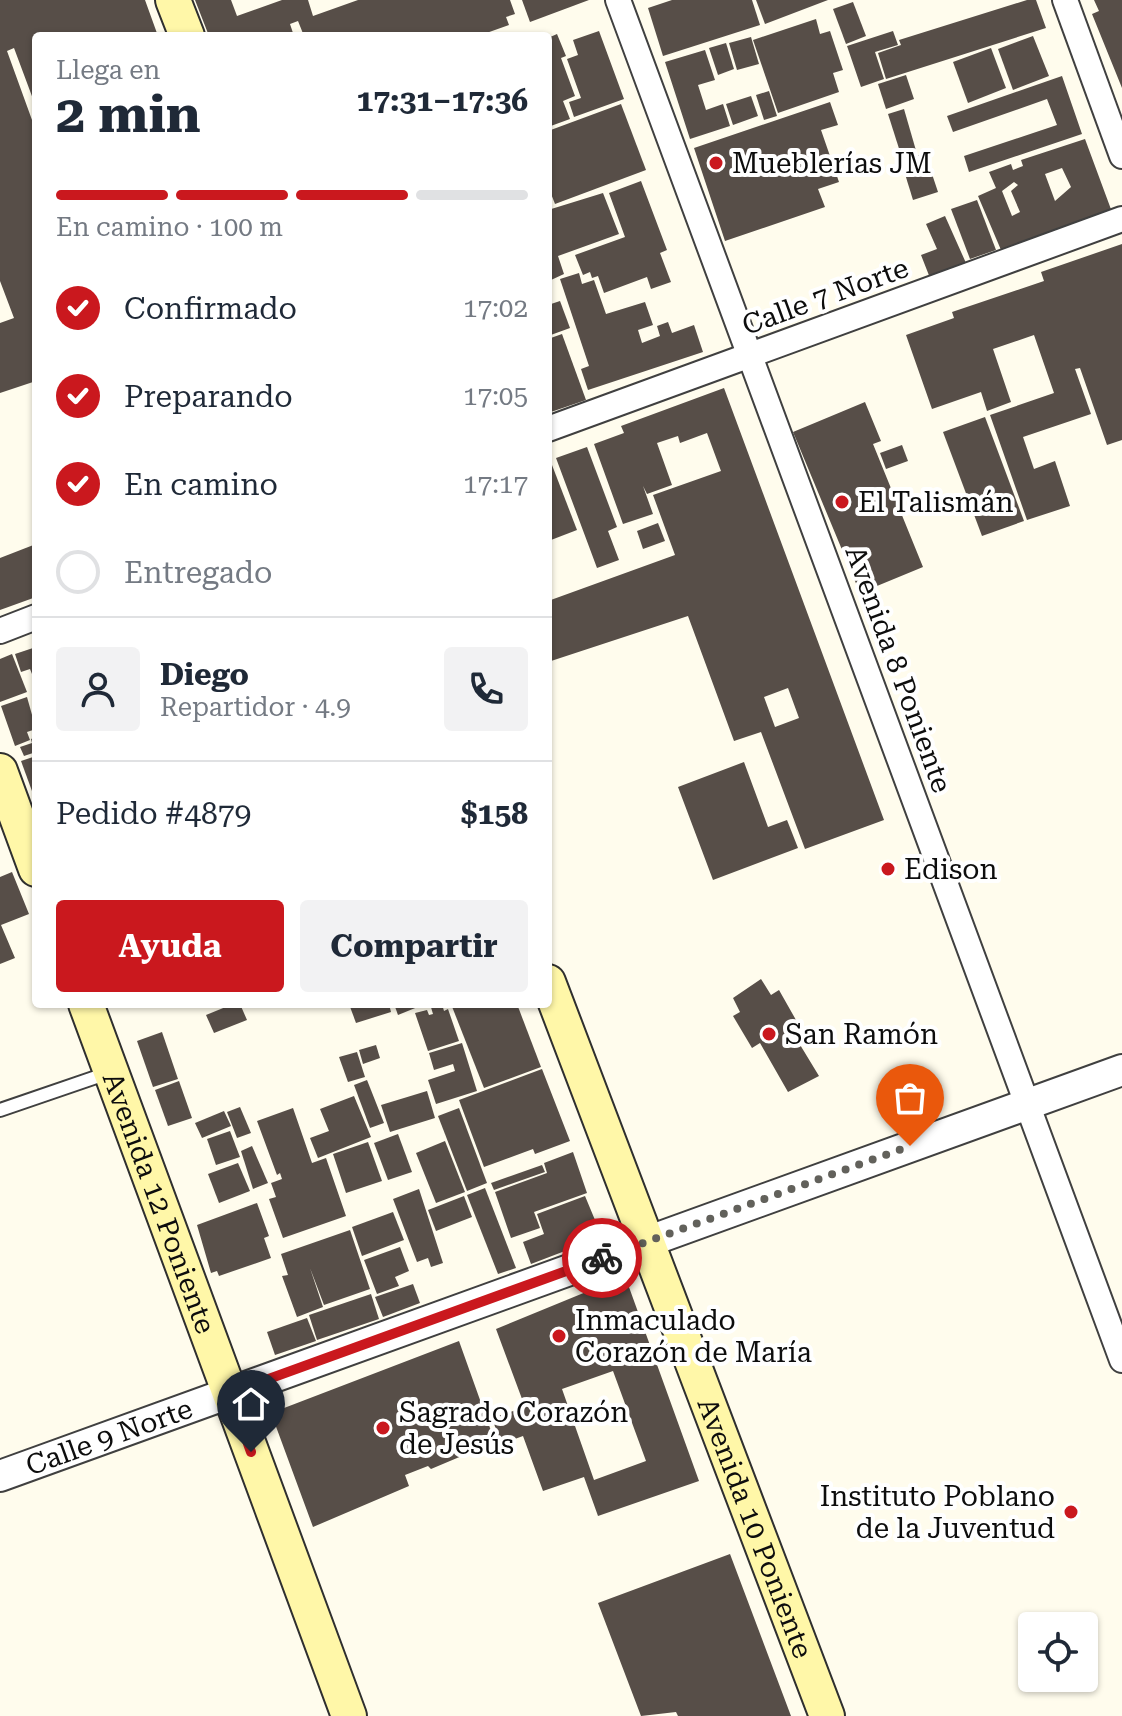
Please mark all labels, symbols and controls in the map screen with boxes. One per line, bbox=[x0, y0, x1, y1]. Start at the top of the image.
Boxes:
text: Llega en bbox=[56, 55, 160, 85]
text: 17:31–17:36 bbox=[356, 83, 528, 118]
text: 2 min bbox=[56, 84, 201, 145]
place label: Mueblerías JM bbox=[732, 147, 932, 180]
marker: Mueblerías JM bbox=[707, 154, 725, 172]
text: En camino · 100 m bbox=[56, 212, 283, 242]
street label: Calle 7 Norte bbox=[738, 251, 913, 342]
icon: check bbox=[56, 286, 100, 330]
text: Confirmado bbox=[124, 291, 297, 326]
text: 17:02 bbox=[463, 293, 528, 323]
icon: check bbox=[56, 374, 100, 418]
text: Preparando bbox=[124, 379, 293, 414]
text: 17:05 bbox=[463, 381, 528, 411]
icon: check bbox=[56, 462, 100, 506]
text: En camino bbox=[124, 467, 278, 502]
text: 17:17 bbox=[463, 469, 528, 499]
place label: El Talismán bbox=[858, 486, 1014, 519]
marker: El Talismán bbox=[833, 493, 851, 511]
street label: Avenida 8 Poniente bbox=[839, 541, 959, 797]
text: Entregado bbox=[124, 555, 272, 590]
button: person bbox=[56, 647, 140, 731]
button: phone bbox=[444, 647, 528, 731]
text: Diego bbox=[160, 657, 249, 692]
text: Repartidor · 4.9 bbox=[160, 692, 351, 722]
text: Pedido #4879 bbox=[56, 796, 251, 831]
text: $158 bbox=[461, 796, 528, 831]
place label: Edison bbox=[904, 853, 998, 886]
marker: Edison bbox=[879, 860, 897, 878]
button: Ayuda bbox=[56, 900, 284, 992]
button: Compartir bbox=[300, 900, 528, 992]
place label: San Ramón bbox=[785, 1018, 938, 1051]
marker: San Ramón bbox=[760, 1025, 778, 1043]
pin bbox=[876, 1064, 944, 1146]
street label: Avenida 12 Poniente bbox=[96, 1068, 222, 1338]
icon: bag bbox=[888, 1076, 932, 1120]
courier bbox=[562, 1218, 642, 1298]
icon: bike bbox=[580, 1236, 624, 1280]
place label: Inmaculado Corazón de María bbox=[575, 1304, 812, 1369]
marker: Inmaculado Corazón de María bbox=[550, 1327, 568, 1345]
pin bbox=[217, 1370, 285, 1452]
icon: home bbox=[229, 1382, 273, 1426]
street label: Calle 9 Norte bbox=[22, 1392, 197, 1482]
street label: Avenida 10 Poniente bbox=[691, 1393, 819, 1663]
place label: Sagrado Corazón de Jesús bbox=[399, 1396, 628, 1461]
marker: Sagrado Corazón de Jesús bbox=[374, 1419, 392, 1437]
place label: Instituto Poblano de la Juventud bbox=[820, 1480, 1055, 1545]
marker: Instituto Poblano de la Juventud bbox=[1062, 1503, 1080, 1521]
map controls bbox=[1018, 1612, 1098, 1692]
button: locate bbox=[1018, 1612, 1098, 1692]

